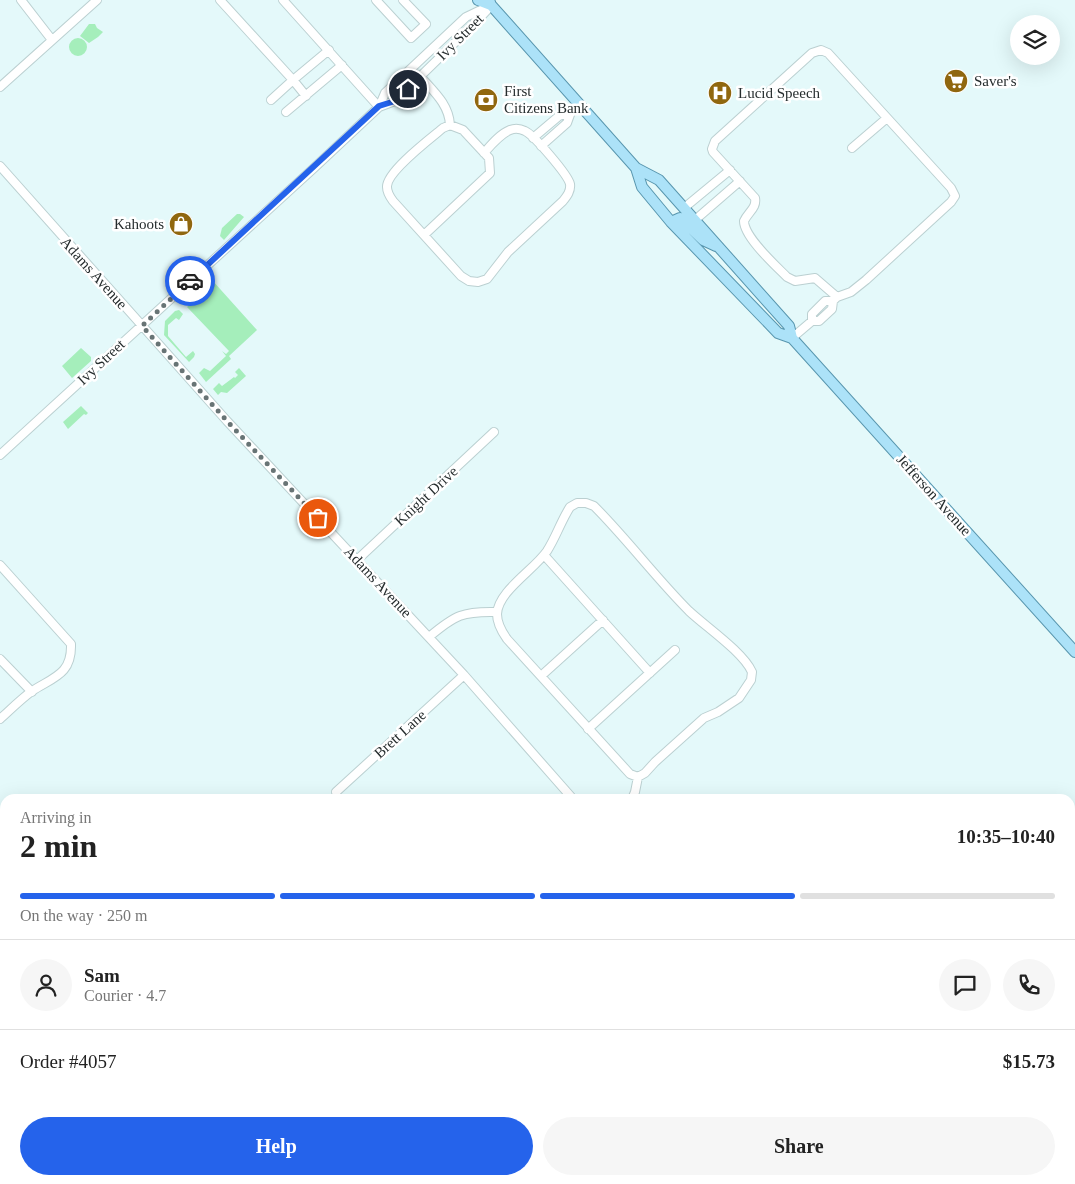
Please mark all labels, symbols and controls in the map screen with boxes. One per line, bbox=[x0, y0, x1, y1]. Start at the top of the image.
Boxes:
street label: Ivy Street bbox=[434, 10, 487, 63]
map controls bbox=[1010, 15, 1060, 65]
button: layers bbox=[1010, 15, 1060, 65]
pin bbox=[387, 68, 429, 110]
supermarket icon: Saver's bbox=[943, 68, 969, 94]
place label: Saver's bbox=[974, 73, 1017, 89]
icon: home bbox=[394, 75, 422, 103]
hospital icon: Lucid Speech bbox=[707, 80, 733, 106]
place label: First Citizens Bank bbox=[504, 83, 589, 116]
place label: Lucid Speech bbox=[738, 85, 821, 101]
bank icon: First Citizens Bank bbox=[473, 87, 499, 113]
shop icon: Kahoots bbox=[168, 211, 194, 237]
place label: Kahoots bbox=[114, 216, 164, 232]
street label: Adams Avenue bbox=[58, 234, 131, 312]
courier bbox=[165, 256, 215, 306]
icon: car bbox=[176, 267, 204, 295]
street label: Ivy Street bbox=[74, 336, 129, 388]
street label: Jefferson Avenue bbox=[894, 451, 975, 539]
street label: Knight Drive bbox=[391, 463, 461, 529]
pin bbox=[297, 497, 339, 539]
icon: bag bbox=[304, 504, 332, 532]
street label: Adams Avenue bbox=[341, 543, 415, 621]
street label: Brett Lane bbox=[371, 707, 429, 761]
text: Arriving in bbox=[20, 809, 92, 826]
text: 10:35–10:40 bbox=[957, 826, 1055, 847]
text: 2 min bbox=[20, 828, 97, 864]
text: On the way · 250 m bbox=[20, 907, 148, 924]
button: person bbox=[20, 959, 72, 1011]
button: chat bbox=[939, 959, 991, 1011]
button: phone bbox=[1003, 959, 1055, 1011]
text: Sam bbox=[84, 965, 120, 986]
text: Courier · 4.7 bbox=[84, 987, 166, 1004]
text: Order #4057 bbox=[20, 1051, 117, 1072]
text: $15.73 bbox=[1003, 1051, 1055, 1072]
button: Help bbox=[20, 1117, 533, 1175]
button: Share bbox=[543, 1117, 1055, 1175]

